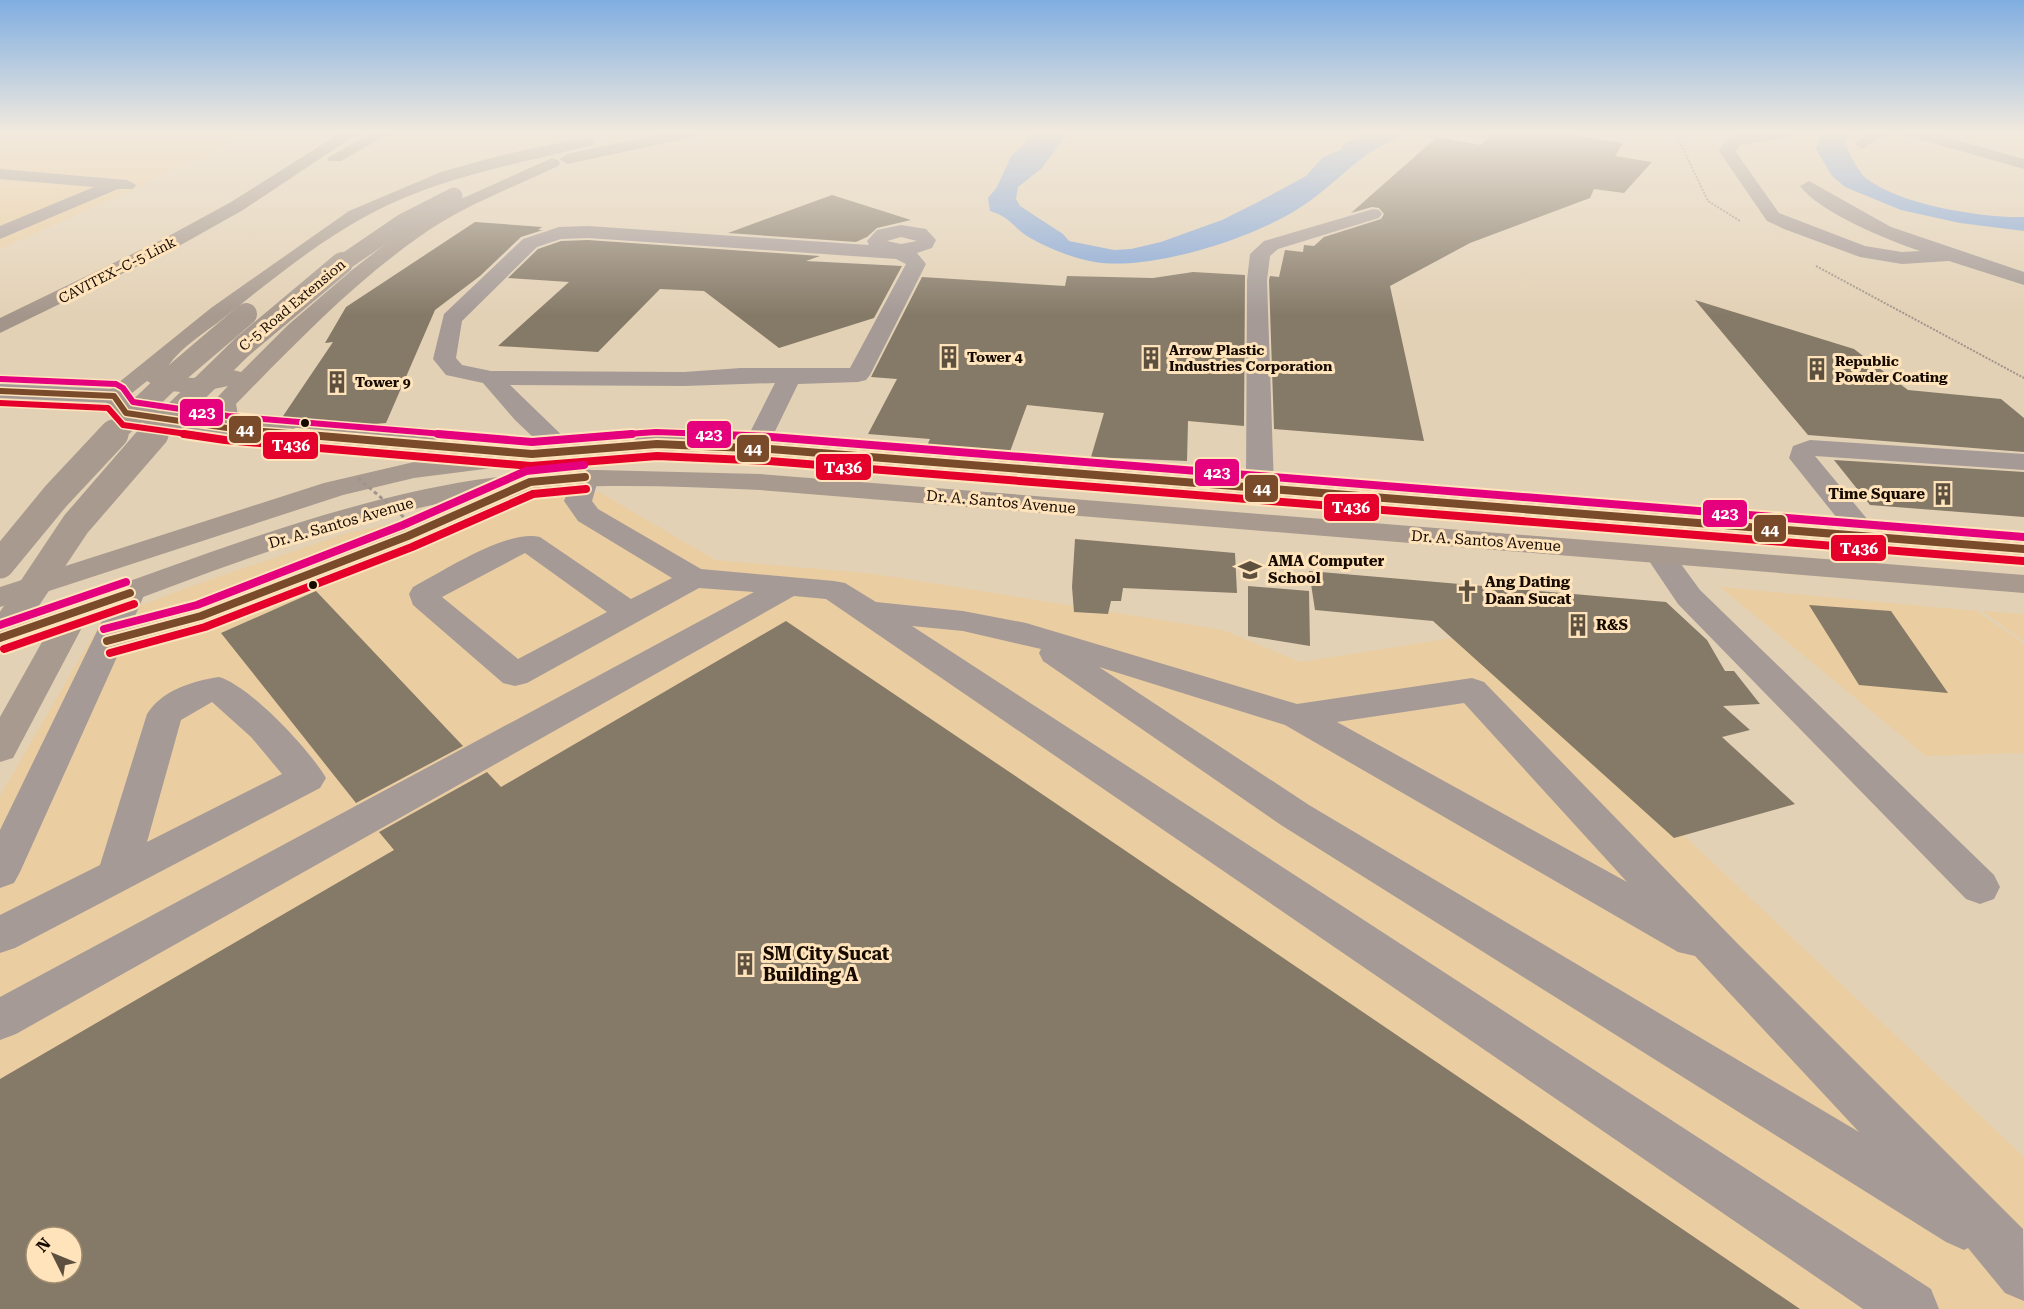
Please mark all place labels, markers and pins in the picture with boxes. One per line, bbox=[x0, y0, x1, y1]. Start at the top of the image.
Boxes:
place label: Arrow Plastic Industries Corporation bbox=[1169, 342, 1333, 374]
building icon: Tower 4 bbox=[936, 344, 962, 370]
building icon: Arrow Plastic Industries Corporation bbox=[1138, 345, 1164, 371]
place label: Tower 4 bbox=[967, 349, 1023, 365]
place label: Republic Powder Coating bbox=[1835, 353, 1948, 385]
building icon: Republic Powder Coating bbox=[1804, 356, 1830, 382]
building icon: Tower 9 bbox=[324, 369, 350, 395]
place label: Tower 9 bbox=[355, 374, 411, 390]
unlabelled marker bbox=[299, 417, 311, 429]
building icon: Time Square bbox=[1930, 481, 1956, 507]
place label: Time Square bbox=[1828, 485, 1925, 503]
place label: AMA Computer School bbox=[1268, 552, 1385, 587]
school or university icon: AMA Computer School bbox=[1237, 557, 1263, 583]
place label: Ang Dating Daan Sucat bbox=[1485, 573, 1571, 608]
church icon: Ang Dating Daan Sucat bbox=[1454, 578, 1480, 604]
unlabelled marker bbox=[307, 579, 319, 591]
building icon: R&S bbox=[1565, 612, 1591, 638]
place label: R&S bbox=[1596, 616, 1628, 634]
place label: SM City Sucat Building A bbox=[763, 943, 889, 985]
building icon: SM City Sucat Building A bbox=[732, 951, 758, 977]

